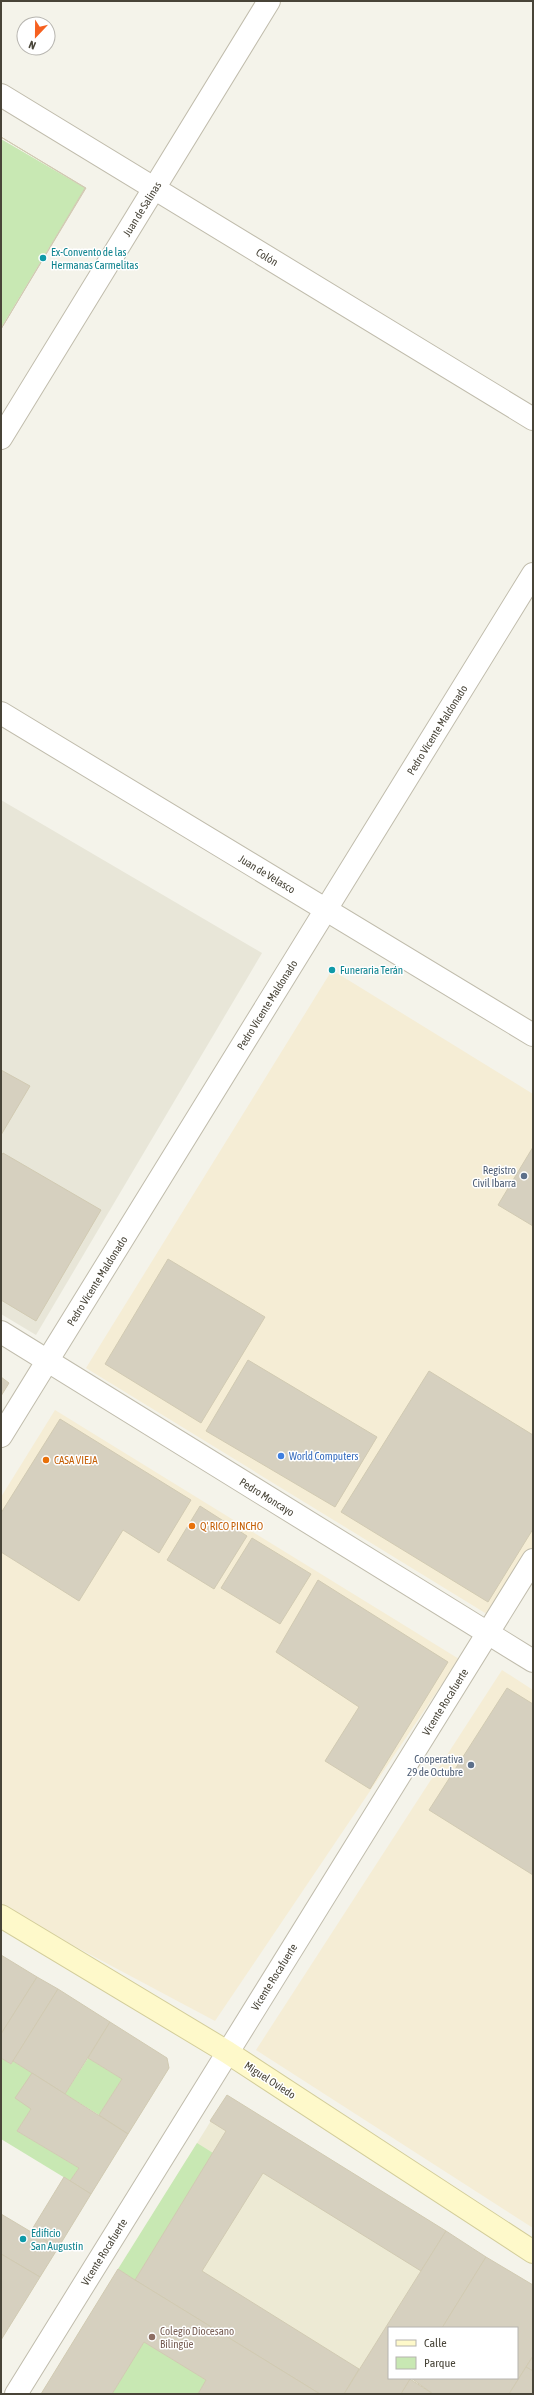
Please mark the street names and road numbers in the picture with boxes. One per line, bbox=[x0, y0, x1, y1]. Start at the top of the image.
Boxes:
street label: Juan de Salinas bbox=[120, 179, 164, 238]
street label: Colón bbox=[254, 246, 280, 268]
street label: Pedro Vicente Maldonado bbox=[404, 683, 470, 777]
street label: Juan de Velasco bbox=[237, 852, 297, 896]
street label: Pedro Vicente Maldonado bbox=[234, 958, 300, 1052]
street label: Pedro Vicente Maldonado bbox=[64, 1234, 130, 1328]
street label: Pedro Moncayo bbox=[238, 1475, 296, 1519]
street label: Vicente Rocafuerte bbox=[420, 1666, 470, 1738]
street label: Vicente Rocafuerte bbox=[249, 1941, 299, 2013]
street label: Miguel Oviedo bbox=[242, 2059, 298, 2101]
street label: Vicente Rocafuerte bbox=[79, 2216, 129, 2288]

